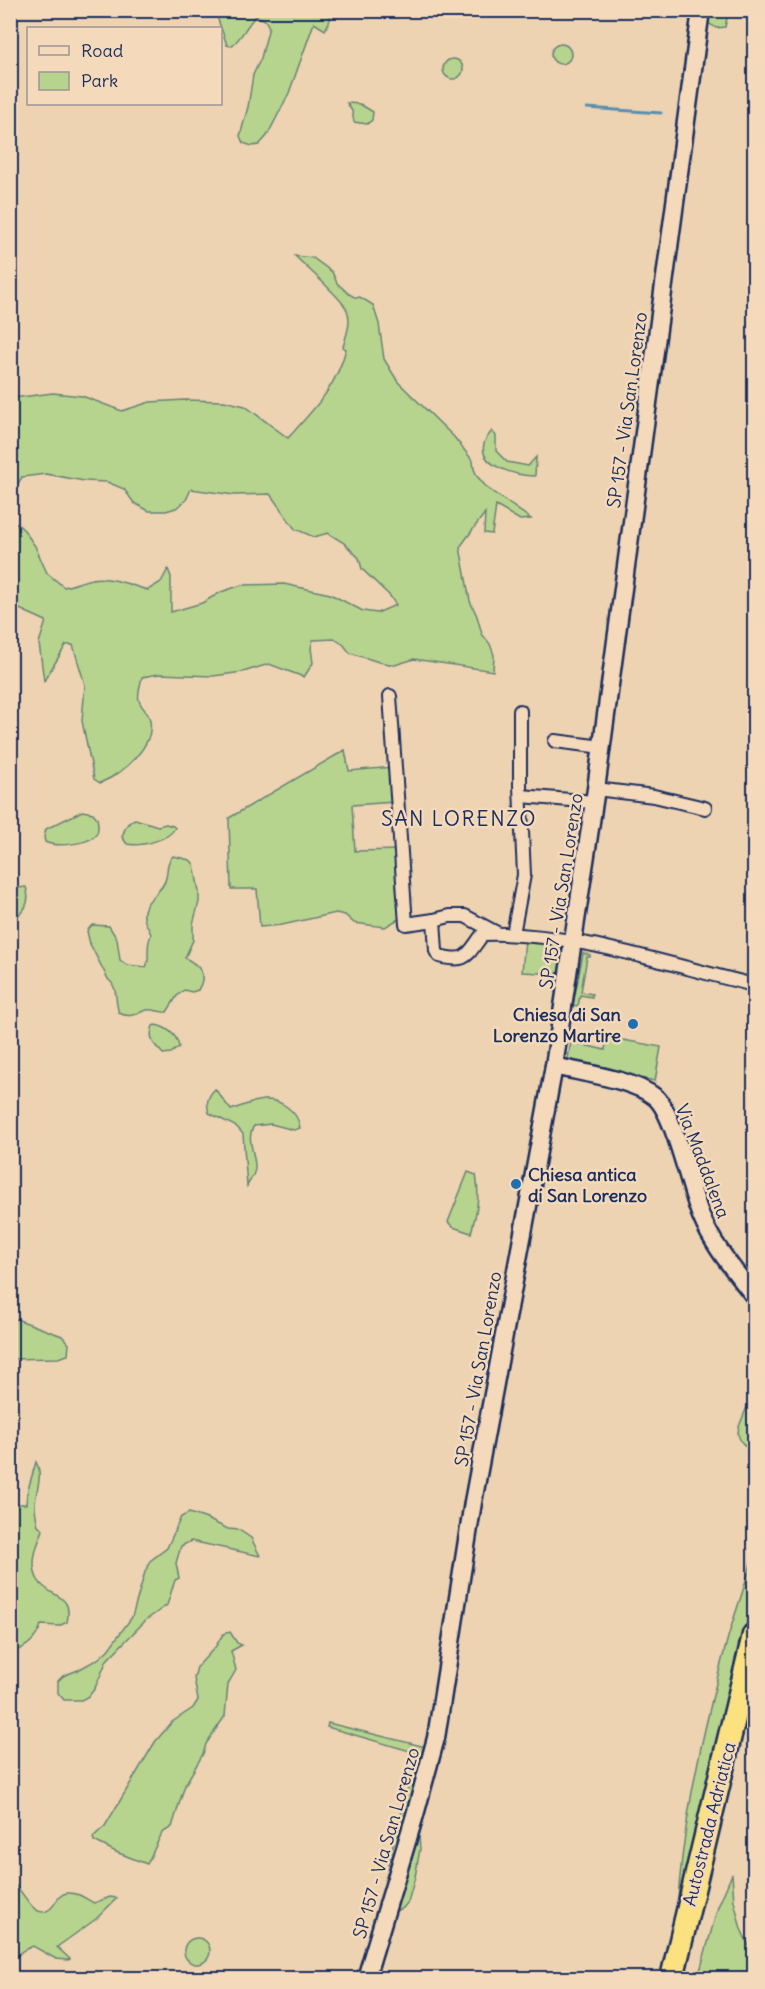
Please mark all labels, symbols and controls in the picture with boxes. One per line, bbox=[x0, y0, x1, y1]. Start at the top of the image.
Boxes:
legend bbox=[27, 27, 222, 105]
text: Road bbox=[81, 39, 124, 62]
text: Park bbox=[81, 69, 118, 92]
street label: SP 157 - Via San Lorenzo bbox=[602, 310, 652, 510]
street label: SP 157 - Via San Lorenzo bbox=[534, 792, 588, 990]
district label: SAN LORENZO bbox=[381, 805, 537, 832]
place label: Chiesa di San Lorenzo Martire bbox=[493, 1003, 622, 1047]
marker: Chiesa di San Lorenzo Martire bbox=[626, 1017, 640, 1031]
street label: Via Maddalena bbox=[671, 1101, 735, 1221]
place label: Chiesa antica di San Lorenzo bbox=[528, 1163, 647, 1207]
marker: Chiesa antica di San Lorenzo bbox=[509, 1177, 523, 1191]
street label: SP 157 - Via San Lorenzo bbox=[450, 1270, 506, 1468]
street label: Autostrada Adriatica bbox=[677, 1740, 741, 1908]
street label: SP 157 - Via San Lorenzo bbox=[348, 1745, 424, 1941]

